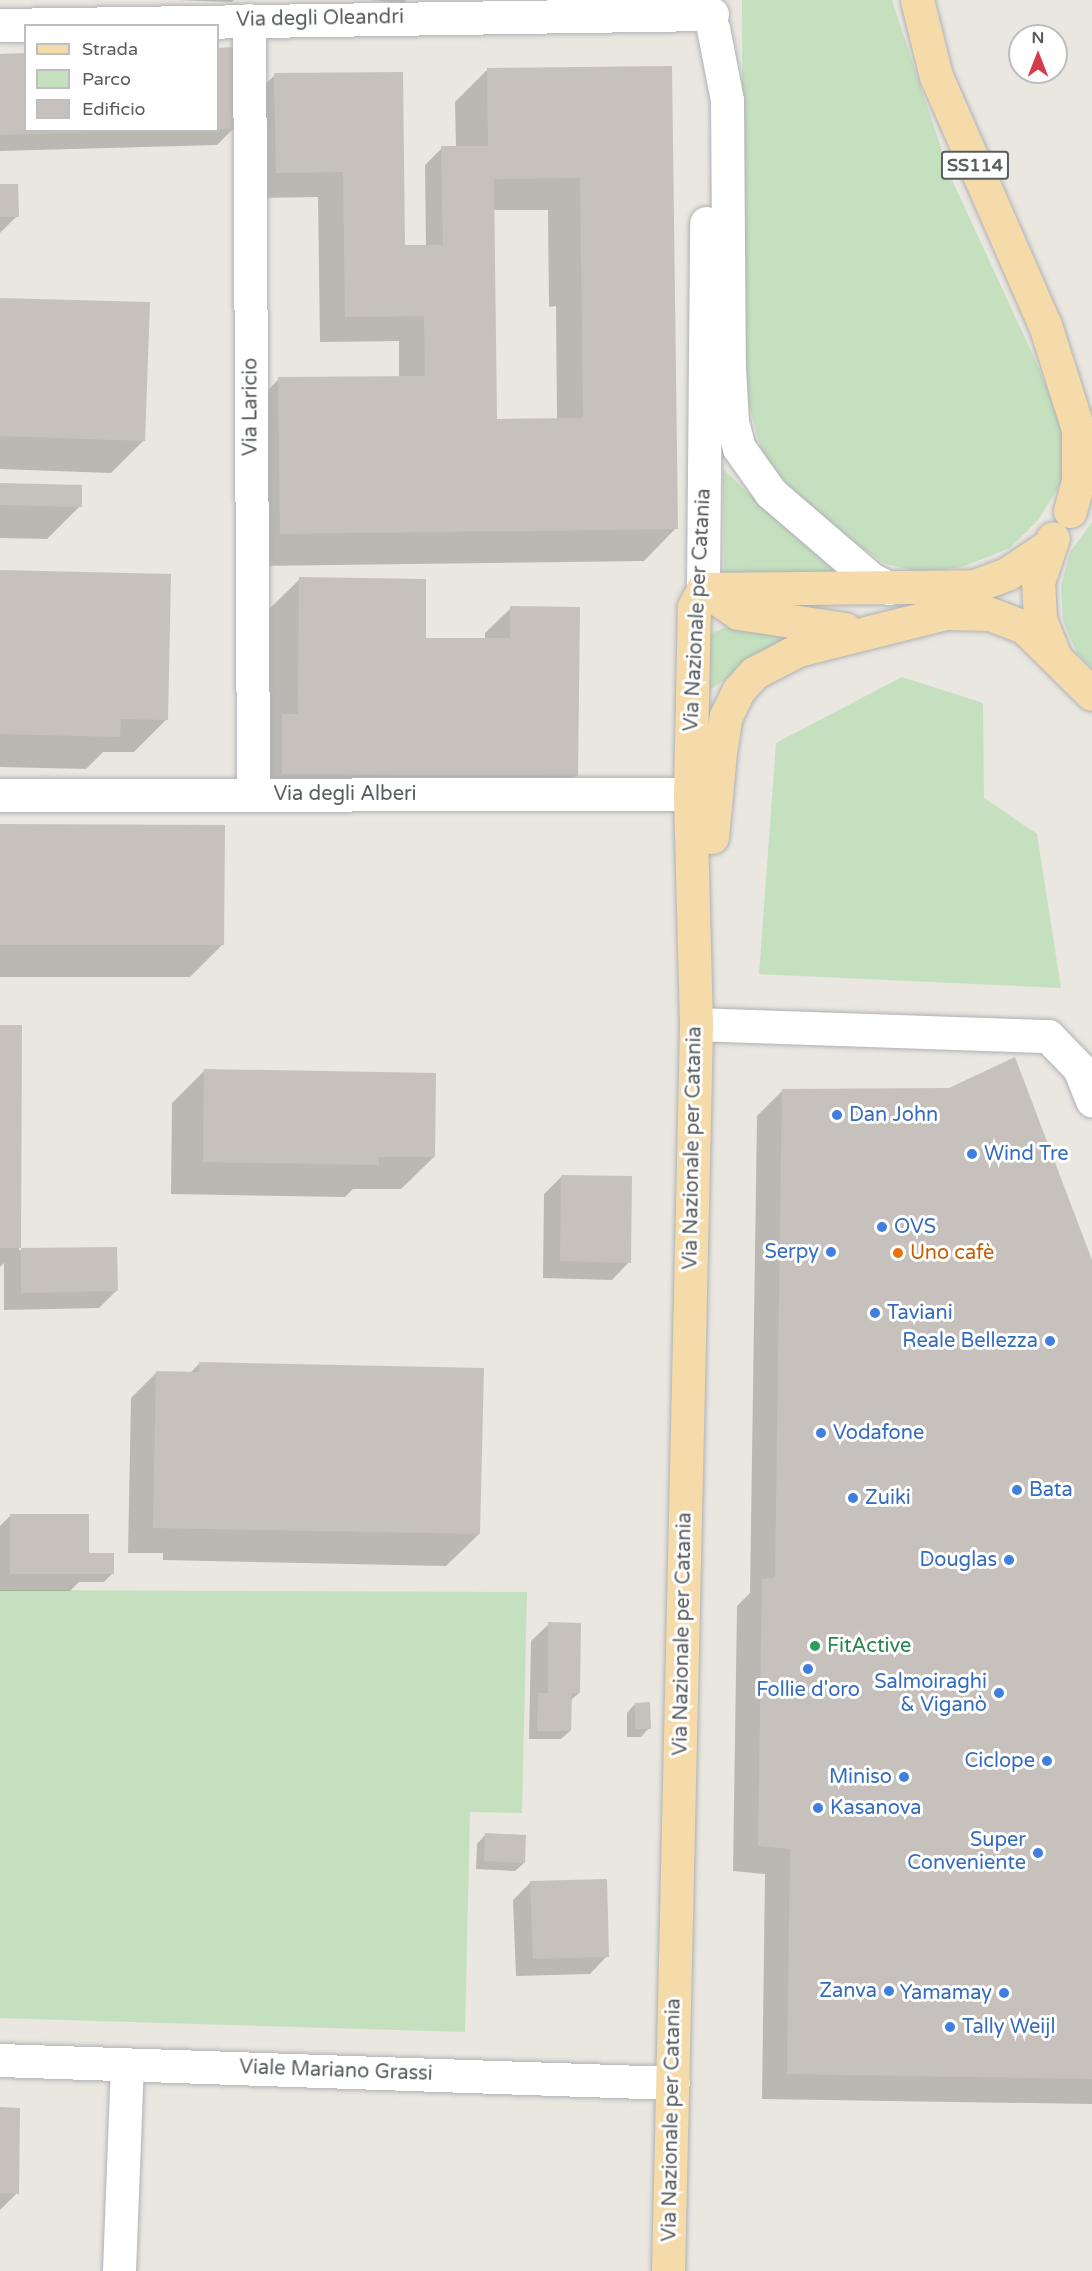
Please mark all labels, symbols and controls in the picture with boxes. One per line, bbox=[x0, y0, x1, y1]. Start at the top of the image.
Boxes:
street label: Via degli Oleandri bbox=[236, 6, 404, 32]
legend bbox=[24, 24, 219, 132]
north arrow bbox=[1008, 24, 1068, 84]
text: N bbox=[1032, 28, 1044, 48]
text: Strada bbox=[82, 38, 138, 60]
text: Parco bbox=[82, 68, 131, 90]
text: Edificio bbox=[82, 98, 146, 120]
road number: SS114 bbox=[940, 150, 1010, 180]
street label: Via Laricio bbox=[239, 358, 263, 456]
street label: Via Nazionale per Catania bbox=[680, 488, 716, 732]
street label: Via degli Alberi bbox=[273, 782, 417, 806]
street label: Via Nazionale per Catania bbox=[679, 1026, 707, 1270]
place label: Dan John bbox=[849, 1103, 938, 1127]
marker: Dan John bbox=[830, 1108, 844, 1122]
place label: Wind Tre bbox=[984, 1142, 1069, 1166]
marker: Wind Tre bbox=[965, 1147, 979, 1161]
place label: OVS bbox=[894, 1215, 936, 1239]
marker: OVS bbox=[875, 1220, 889, 1234]
place label: Serpy bbox=[764, 1240, 819, 1264]
place label: Uno cafè bbox=[910, 1241, 994, 1265]
marker: Serpy bbox=[824, 1245, 838, 1259]
marker: Uno cafè bbox=[891, 1246, 905, 1260]
place label: Taviani bbox=[887, 1301, 953, 1325]
marker: Taviani bbox=[868, 1306, 882, 1320]
place label: Reale Bellezza bbox=[902, 1329, 1038, 1353]
marker: Reale Bellezza bbox=[1043, 1334, 1057, 1348]
place label: Vodafone bbox=[833, 1421, 924, 1445]
marker: Vodafone bbox=[814, 1426, 828, 1440]
place label: Bata bbox=[1029, 1478, 1073, 1502]
marker: Bata bbox=[1010, 1483, 1024, 1497]
place label: Zuiki bbox=[865, 1486, 911, 1510]
marker: Zuiki bbox=[846, 1491, 860, 1505]
street label: Via Nazionale per Catania bbox=[669, 1512, 697, 1756]
place label: Douglas bbox=[920, 1548, 997, 1572]
marker: Douglas bbox=[1002, 1553, 1016, 1567]
place label: FitActive bbox=[827, 1634, 911, 1658]
marker: FitActive bbox=[808, 1639, 822, 1653]
marker: Follie d'oro bbox=[801, 1662, 815, 1676]
place label: Salmoiraghi & Viganò bbox=[874, 1670, 987, 1717]
place label: Follie d'oro bbox=[756, 1678, 860, 1702]
marker: Salmoiraghi & Viganò bbox=[992, 1686, 1006, 1700]
place label: Ciclope bbox=[964, 1749, 1035, 1773]
marker: Ciclope bbox=[1040, 1754, 1054, 1768]
place label: Miniso bbox=[829, 1765, 892, 1789]
marker: Miniso bbox=[897, 1770, 911, 1784]
place label: Kasanova bbox=[830, 1796, 921, 1820]
marker: Kasanova bbox=[811, 1801, 825, 1815]
place label: Super Conveniente bbox=[907, 1829, 1026, 1876]
marker: Super Conveniente bbox=[1031, 1846, 1045, 1860]
place label: Zanva bbox=[819, 1979, 877, 2003]
place label: Yamamay bbox=[900, 1981, 992, 2005]
marker: Zanva bbox=[882, 1984, 896, 1998]
marker: Yamamay bbox=[997, 1986, 1011, 2000]
street label: Via Nazionale per Catania bbox=[658, 1998, 686, 2242]
place label: Tally Weijl bbox=[962, 2015, 1055, 2039]
marker: Tally Weijl bbox=[943, 2020, 957, 2034]
street label: Viale Mariano Grassi bbox=[239, 2056, 433, 2086]

